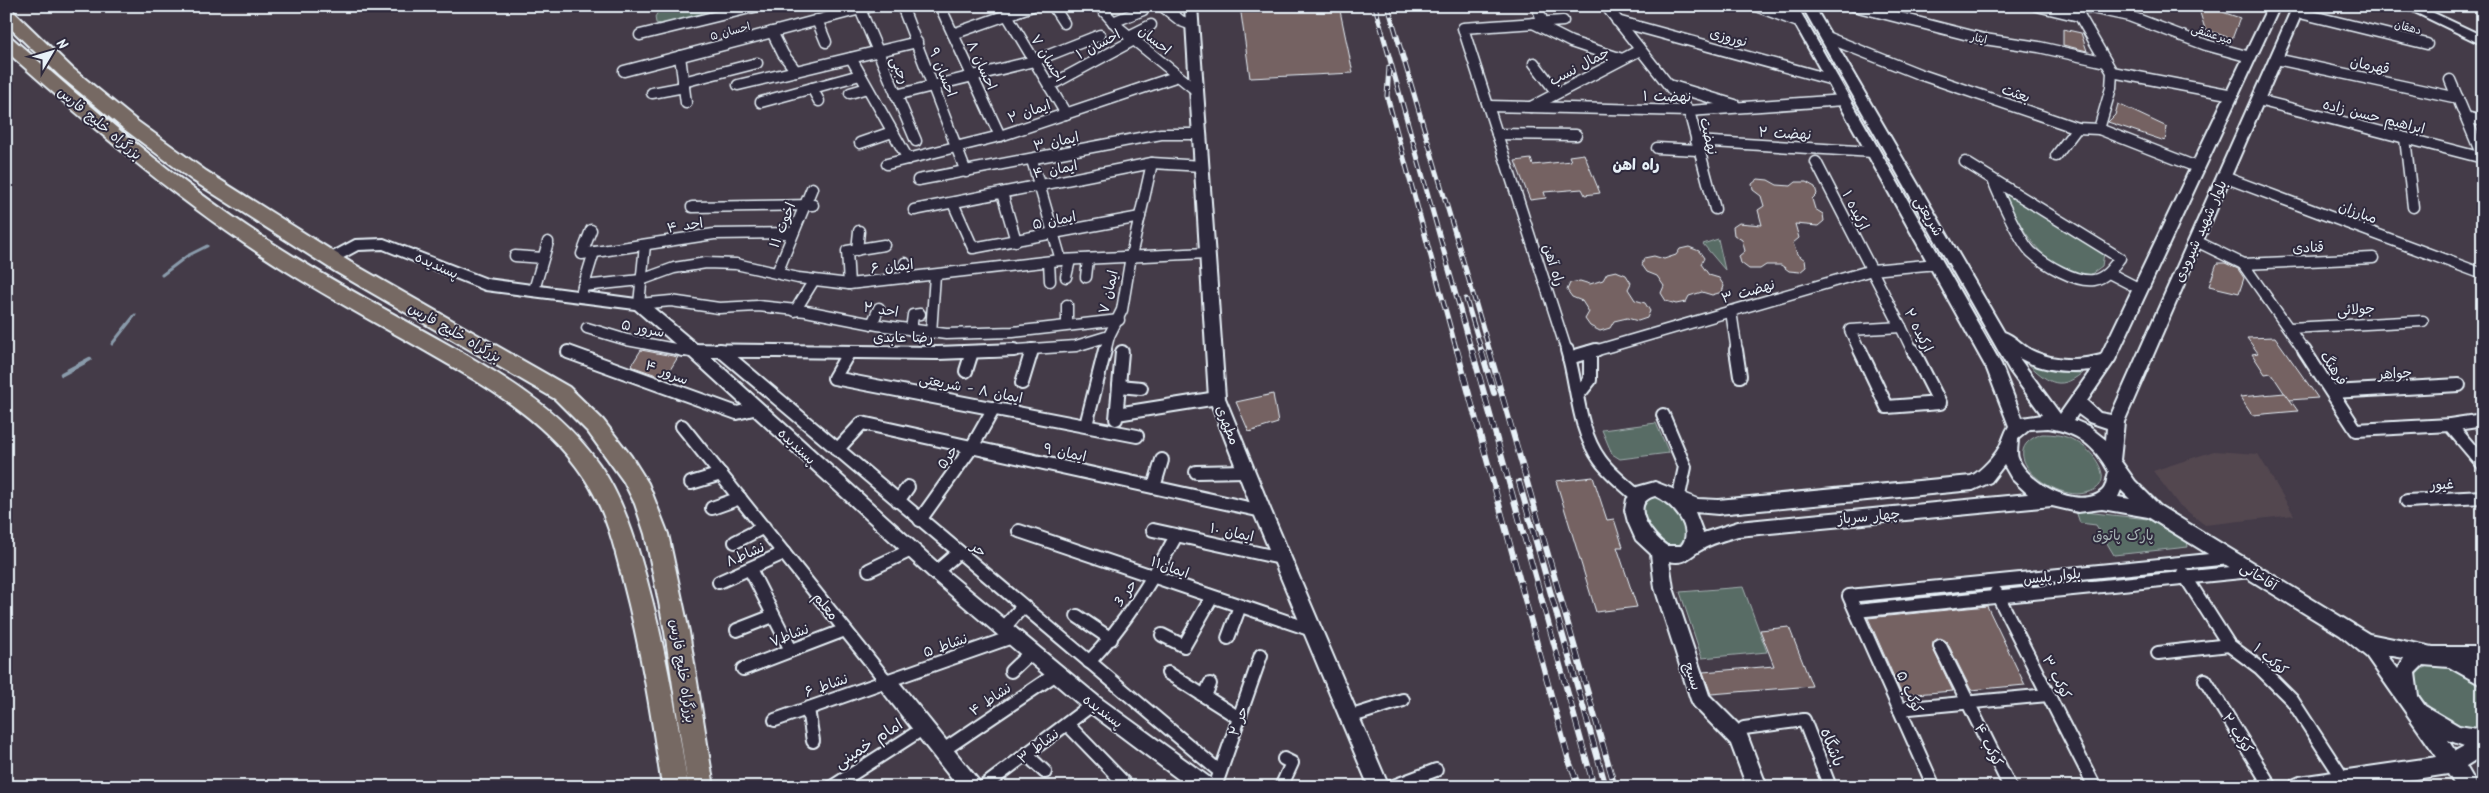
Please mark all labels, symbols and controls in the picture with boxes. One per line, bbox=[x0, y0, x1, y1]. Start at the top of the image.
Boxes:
street label: دهقان bbox=[2392, 16, 2423, 40]
street label: احسان ۵ bbox=[708, 18, 752, 46]
street label: میرعشقی bbox=[2189, 20, 2235, 50]
street label: احسان bbox=[1133, 21, 1176, 61]
street label: نوروزی bbox=[1707, 22, 1750, 54]
street label: احسان ۱ bbox=[1072, 24, 1125, 66]
north arrow bbox=[28, 28, 78, 78]
street label: ایثار bbox=[1968, 28, 1989, 49]
street label: احسان ۷ bbox=[1024, 30, 1070, 87]
text: N bbox=[50, 34, 73, 55]
street label: احسان ۸ bbox=[960, 37, 1002, 94]
street label: جمال نسب bbox=[1545, 42, 1614, 92]
street label: احسان ۹ bbox=[922, 44, 962, 100]
street label: قهرمان bbox=[2348, 51, 2392, 81]
street label: رجبی bbox=[883, 53, 915, 88]
street label: بعثت bbox=[1998, 79, 2033, 109]
street label: بزرگراه خلیج فارس bbox=[52, 82, 147, 166]
street label: نهضت ۱ bbox=[1643, 86, 1691, 108]
street label: ایمان ۲ bbox=[1005, 94, 1054, 130]
street label: ابراهیم حسن زاده bbox=[2320, 94, 2427, 140]
street label: نهضت bbox=[1693, 115, 1723, 157]
street label: نهضت ۲ bbox=[1758, 122, 1812, 146]
street label: ایمان ۳ bbox=[1031, 126, 1081, 158]
district label: راه اهن bbox=[1613, 154, 1660, 178]
street label: ایمان ۴ bbox=[1031, 155, 1079, 185]
street label: بلوار شهید شیرودی bbox=[2168, 177, 2233, 286]
street label: ارکیده ۱ bbox=[1836, 187, 1874, 234]
street label: شریعتی bbox=[1908, 192, 1948, 241]
street label: مبارزان bbox=[2335, 196, 2380, 230]
street label: اخوت ۱۱ bbox=[764, 199, 802, 252]
street label: ایمان ۵ bbox=[1030, 206, 1078, 236]
street label: احد ۴ bbox=[666, 212, 705, 240]
street label: قنادی bbox=[2292, 236, 2324, 260]
street label: راه آهن bbox=[1536, 241, 1570, 289]
street label: پسندیده bbox=[411, 247, 462, 285]
street label: ایمان ۶ bbox=[870, 254, 915, 280]
street label: ایمان ۷ bbox=[1093, 268, 1125, 316]
street label: نهضت ۳ bbox=[1719, 274, 1778, 310]
street label: احد ۲ bbox=[862, 296, 900, 324]
street label: بزرگراه خلیج فارس bbox=[404, 297, 505, 369]
street label: جولائی bbox=[2337, 298, 2376, 322]
street label: ارکیده ۲ bbox=[1898, 305, 1938, 356]
street label: سرور ۵ bbox=[619, 314, 666, 344]
street label: رضا عابدی bbox=[873, 327, 933, 349]
street label: فرهنگ bbox=[2314, 347, 2353, 390]
street label: سرور ۴ bbox=[642, 355, 691, 391]
street label: جواهر bbox=[2376, 362, 2413, 386]
street label: ایمان ۸ - شریعتی bbox=[917, 368, 1024, 410]
street label: مطهری bbox=[1209, 402, 1245, 449]
street label: پسندیده bbox=[772, 423, 821, 470]
street label: ایمان ۹ bbox=[1041, 438, 1088, 468]
street label: حر۵ bbox=[932, 441, 964, 474]
street label: غیور bbox=[2429, 473, 2454, 497]
street label: چهار سرباز bbox=[1836, 503, 1901, 531]
street label: ایمان ۱۰ bbox=[1208, 518, 1256, 548]
park label: پارک پاتوق bbox=[2092, 525, 2154, 547]
street label: حر bbox=[965, 536, 991, 563]
street label: نشاط۸ bbox=[722, 537, 768, 573]
street label: ایمان۱۱ bbox=[1148, 551, 1192, 585]
street label: آقاخانی bbox=[2236, 557, 2282, 597]
street label: بلوار پلیس bbox=[2022, 563, 2082, 591]
street label: حر 3 bbox=[1108, 575, 1143, 612]
street label: معلم bbox=[807, 588, 843, 625]
street label: بزرگراه خلیج فارس bbox=[663, 618, 701, 725]
street label: نشاط۷ bbox=[767, 618, 812, 653]
street label: نشاط ۵ bbox=[920, 628, 971, 664]
street label: کوکب ۱ bbox=[2248, 638, 2293, 681]
street label: کوکب ۳ bbox=[2036, 652, 2077, 703]
street label: بسیج bbox=[1677, 659, 1707, 693]
street label: کوکب ۵ bbox=[1890, 667, 1928, 717]
street label: نشاط ۶ bbox=[802, 668, 851, 704]
street label: نشاط ۴ bbox=[965, 678, 1016, 722]
street label: پسندیده bbox=[1078, 689, 1127, 734]
street label: حر ۲ bbox=[1223, 703, 1254, 739]
street label: کوکب ۲ bbox=[2216, 709, 2258, 758]
street label: امام خمینی bbox=[830, 713, 908, 776]
street label: کوکب ۴ bbox=[1968, 720, 2008, 771]
street label: نشاط ۳ bbox=[1013, 724, 1064, 770]
street label: باشگاه bbox=[1813, 725, 1850, 771]

